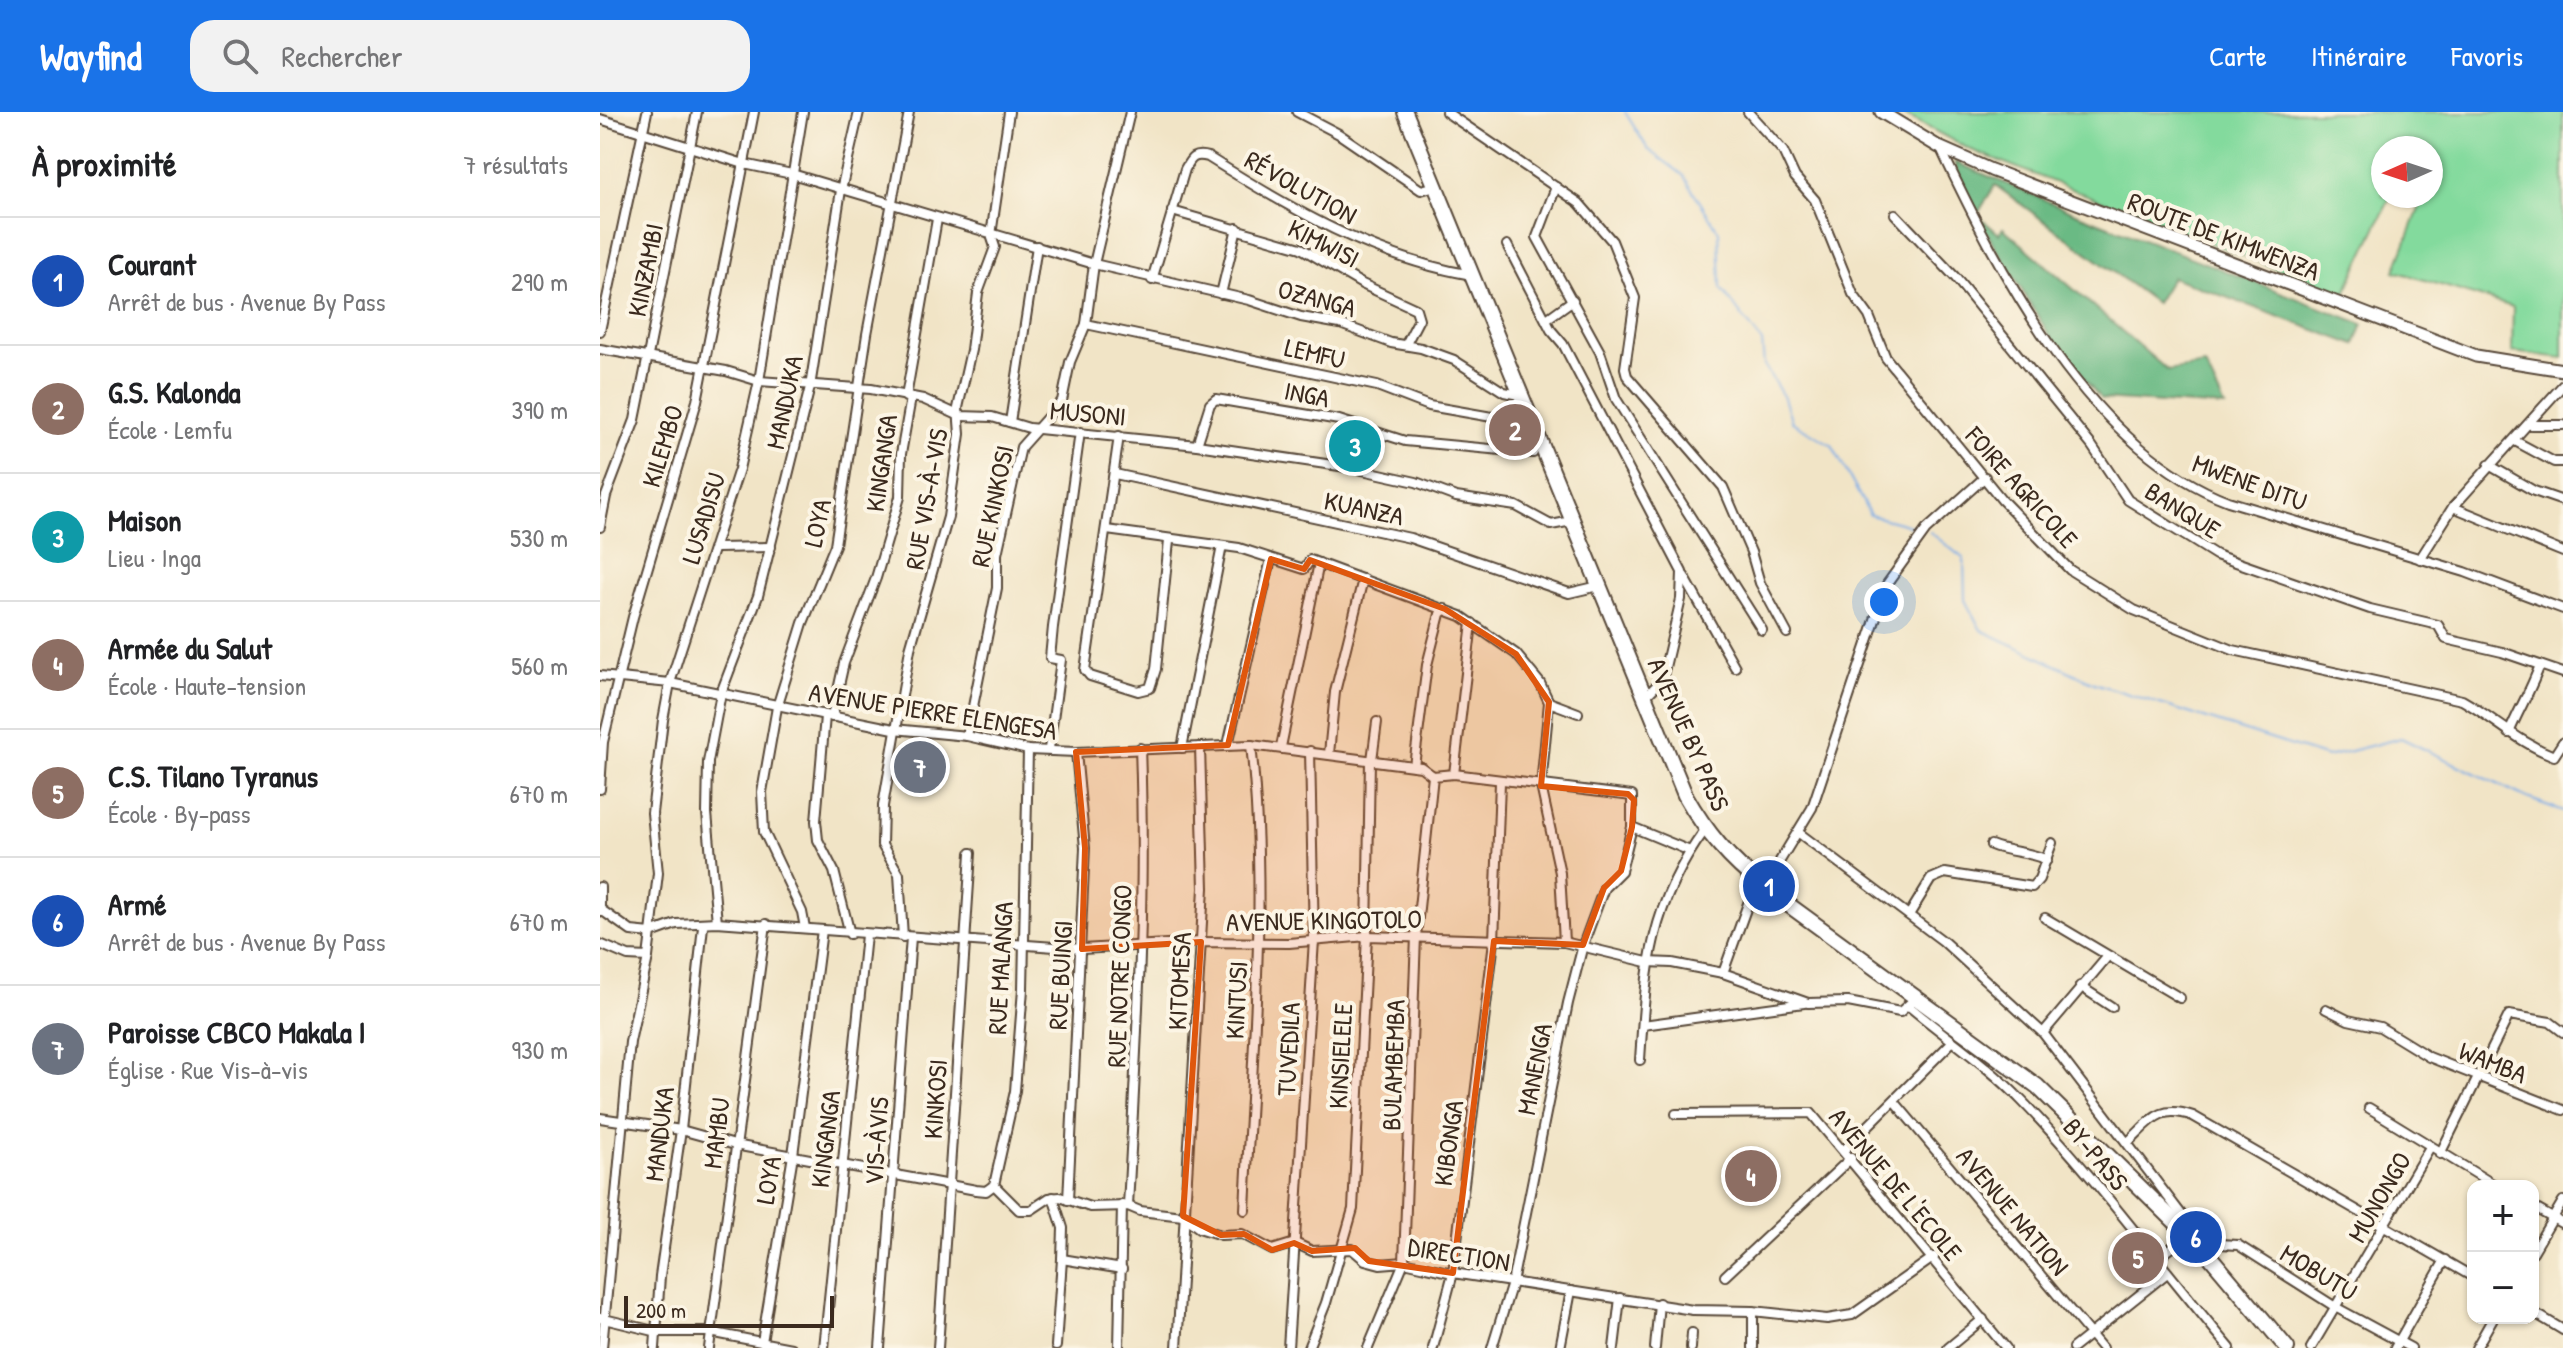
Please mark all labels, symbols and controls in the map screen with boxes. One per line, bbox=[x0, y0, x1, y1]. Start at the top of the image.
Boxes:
search box bbox=[190, 20, 750, 92]
text: Wayfind bbox=[40, 30, 142, 82]
icon: search bbox=[218, 34, 262, 78]
text: Rechercher bbox=[282, 36, 403, 76]
text: Carte bbox=[2209, 37, 2267, 75]
text: Itinéraire bbox=[2311, 37, 2407, 75]
text: Favoris bbox=[2451, 37, 2523, 75]
north arrow bbox=[2371, 136, 2443, 208]
text: À proximité bbox=[32, 141, 177, 187]
street label: RÉVOLUTION bbox=[1239, 142, 1363, 232]
text: 7 résultats bbox=[463, 147, 568, 182]
street label: ROUTE DE KIMWENZA bbox=[2123, 183, 2325, 289]
street label: KIMWISI bbox=[1282, 210, 1366, 276]
street label: KINZAMBI bbox=[619, 220, 671, 320]
text: Courant bbox=[108, 244, 196, 284]
text: 1 bbox=[53, 264, 63, 299]
text: 290 m bbox=[511, 264, 568, 299]
street label: OZANGA bbox=[1274, 271, 1360, 325]
text: Arrêt de bus · Avenue By Pass bbox=[108, 284, 386, 319]
street label: LEMFU bbox=[1281, 329, 1349, 377]
street label: MANDUKA bbox=[757, 352, 811, 452]
text: G.S. Kalonda bbox=[108, 372, 240, 412]
street label: INGA bbox=[1282, 373, 1333, 416]
text: 2 bbox=[52, 392, 64, 427]
text: 390 m bbox=[512, 392, 568, 427]
street label: MUSONI bbox=[1049, 392, 1127, 434]
pin: 2 bbox=[1489, 400, 1541, 460]
street label: KILEMBO bbox=[633, 401, 691, 491]
text: École · Lemfu bbox=[108, 412, 232, 447]
street label: KINGANGA bbox=[857, 412, 905, 514]
pin: 3 bbox=[1329, 416, 1381, 476]
street label: FOIRE AGRICOLE bbox=[1957, 418, 2086, 556]
street label: RUE VIS-À-VIS bbox=[896, 426, 956, 572]
street label: RUE KINKOSI bbox=[962, 442, 1022, 570]
street label: MWENE DITU bbox=[2188, 445, 2312, 519]
street label: LUSADISU bbox=[673, 468, 733, 568]
street label: BANQUE bbox=[2139, 473, 2228, 547]
street label: KUANZA bbox=[1321, 483, 1407, 534]
street label: LOYA bbox=[795, 495, 839, 550]
text: Maison bbox=[108, 500, 182, 540]
text: 3 bbox=[52, 520, 64, 555]
text: 530 m bbox=[510, 520, 568, 555]
text: Lieu · Inga bbox=[108, 540, 201, 575]
your location bbox=[1864, 582, 1904, 622]
text: Armée du Salut bbox=[108, 628, 272, 668]
text: 4 bbox=[53, 648, 63, 683]
text: 560 m bbox=[511, 648, 568, 683]
street label: AVENUE BY PASS bbox=[1640, 652, 1738, 816]
text: École · Haute-tension bbox=[108, 668, 306, 703]
street label: AVENUE PIERRE ELENGESA bbox=[806, 674, 1060, 748]
pin: 7 bbox=[894, 737, 946, 797]
text: C.S. Tilano Tyranus bbox=[108, 756, 318, 796]
text: 5 bbox=[53, 776, 64, 811]
text: 670 m bbox=[509, 776, 568, 811]
text: École · By-pass bbox=[108, 796, 251, 831]
pin: 1 bbox=[1743, 856, 1795, 916]
text: Armé bbox=[108, 884, 167, 924]
street label: RUE NOTRE CONGO bbox=[1098, 884, 1140, 1068]
street label: RUE MALANGA bbox=[979, 900, 1021, 1035]
street label: AVENUE KINGOTOLO bbox=[1226, 901, 1422, 939]
text: 6 bbox=[53, 904, 63, 939]
text: 670 m bbox=[509, 904, 568, 939]
street label: RUE BUINGI bbox=[1040, 919, 1080, 1031]
text: Arrêt de bus · Avenue By Pass bbox=[108, 924, 386, 959]
street label: KITOMESA bbox=[1159, 931, 1199, 1031]
street label: KINTUSI bbox=[1216, 960, 1256, 1040]
street label: BULAMBEMBA bbox=[1373, 998, 1413, 1131]
street label: TUVEDILA bbox=[1268, 1001, 1308, 1097]
street label: KINSIELELE bbox=[1320, 1002, 1360, 1110]
text: Paroisse CBCO Makala I bbox=[108, 1012, 366, 1052]
street label: MANENGA bbox=[1508, 1020, 1560, 1118]
text: 7 bbox=[52, 1032, 64, 1067]
text: 930 m bbox=[512, 1032, 568, 1067]
street label: WAMBA bbox=[2454, 1033, 2532, 1091]
text: Église · Rue Vis-à-vis bbox=[108, 1052, 308, 1087]
street label: KINKOSI bbox=[915, 1058, 955, 1140]
street label: MANDUKA bbox=[636, 1084, 682, 1183]
street label: KINGANGA bbox=[802, 1088, 848, 1190]
street label: MAMBU bbox=[694, 1096, 738, 1170]
street label: VIS-ÀVIS bbox=[855, 1096, 897, 1186]
street label: KIBONGA bbox=[1425, 1098, 1471, 1188]
street label: AVENUE DE L'ECOLE bbox=[1822, 1100, 1971, 1268]
street label: BY-PASS bbox=[2056, 1110, 2137, 1198]
street label: AVENUE NATION bbox=[1949, 1139, 2077, 1283]
street label: MUNONGO bbox=[2339, 1145, 2419, 1249]
pin: 4 bbox=[1725, 1146, 1777, 1206]
street label: LOYA bbox=[747, 1153, 789, 1207]
map controls bbox=[2467, 1180, 2539, 1324]
button: + bbox=[2467, 1180, 2539, 1252]
pin: 6 bbox=[2170, 1207, 2222, 1267]
pin: 5 bbox=[2112, 1228, 2164, 1288]
street label: DIRECTION bbox=[1406, 1229, 1512, 1279]
street label: MOBUTU bbox=[2274, 1235, 2364, 1309]
button: − bbox=[2467, 1252, 2539, 1324]
scale bar bbox=[624, 1292, 834, 1328]
text: 200 m bbox=[636, 1295, 686, 1325]

